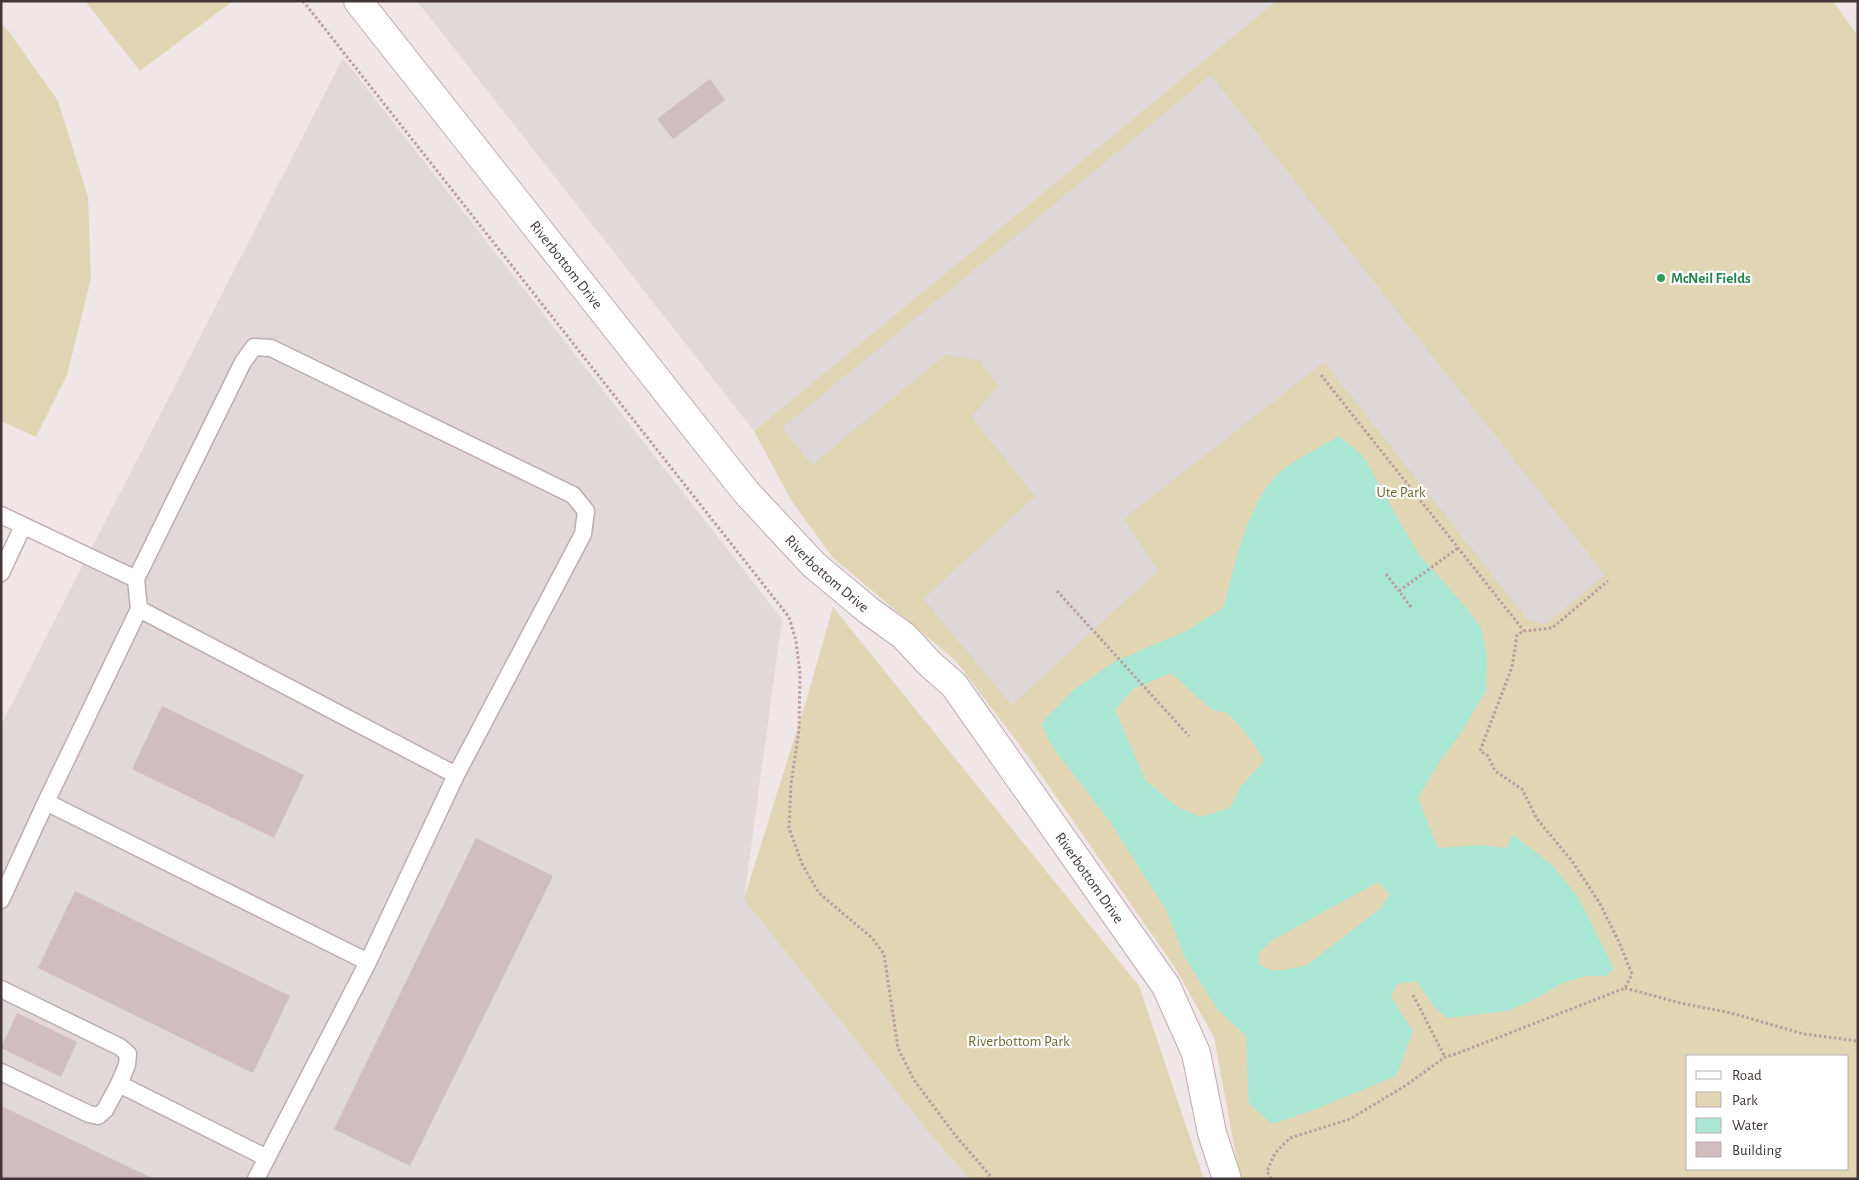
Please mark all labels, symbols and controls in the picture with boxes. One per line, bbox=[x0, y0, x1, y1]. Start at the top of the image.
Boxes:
street label: Riverbottom Drive bbox=[527, 218, 606, 311]
place label: McNeil Fields bbox=[1671, 271, 1751, 286]
marker: McNeil Fields bbox=[1655, 272, 1667, 284]
park label: Ute Park bbox=[1376, 485, 1426, 500]
street label: Riverbottom Drive bbox=[782, 532, 872, 615]
street label: Riverbottom Drive bbox=[1053, 829, 1127, 926]
park label: Riverbottom Park bbox=[968, 1034, 1070, 1049]
legend bbox=[1686, 1055, 1849, 1170]
text: Road bbox=[1732, 1068, 1762, 1083]
text: Park bbox=[1732, 1093, 1758, 1108]
text: Water bbox=[1732, 1118, 1768, 1133]
text: Building bbox=[1732, 1143, 1782, 1158]

